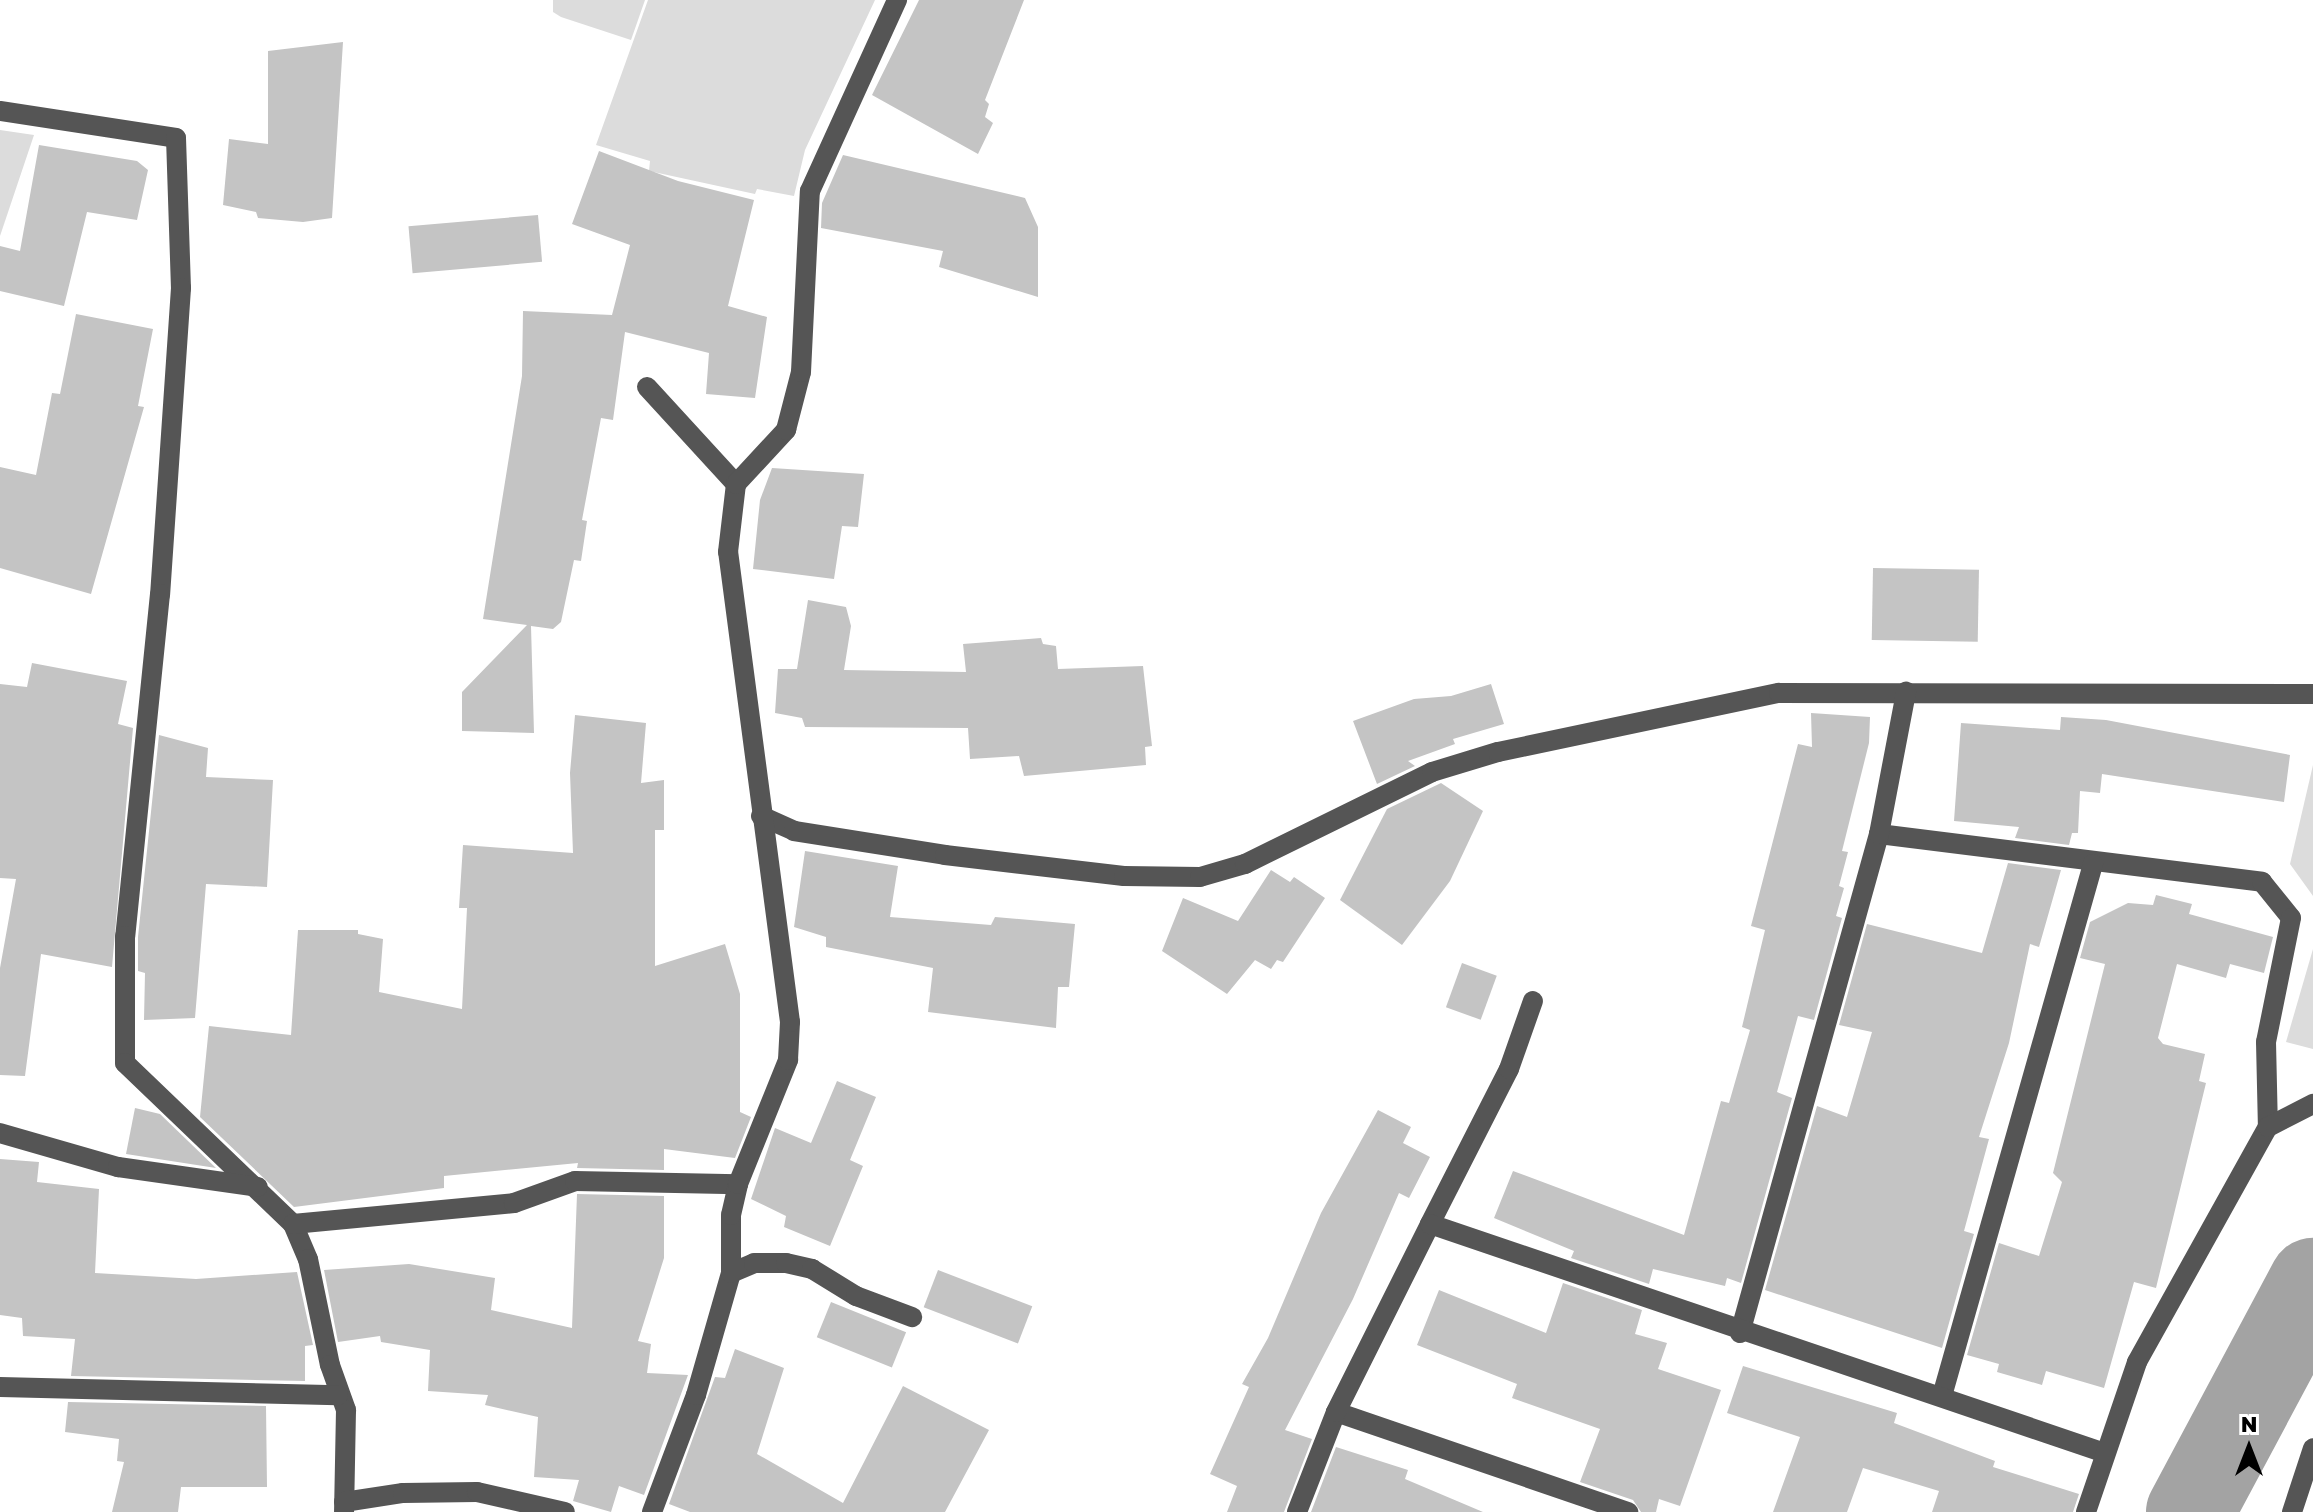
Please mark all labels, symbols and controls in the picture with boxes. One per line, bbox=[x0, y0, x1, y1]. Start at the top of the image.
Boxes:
north arrow bbox=[2209, 1408, 2289, 1488]
text: N bbox=[2241, 1410, 2257, 1437]

